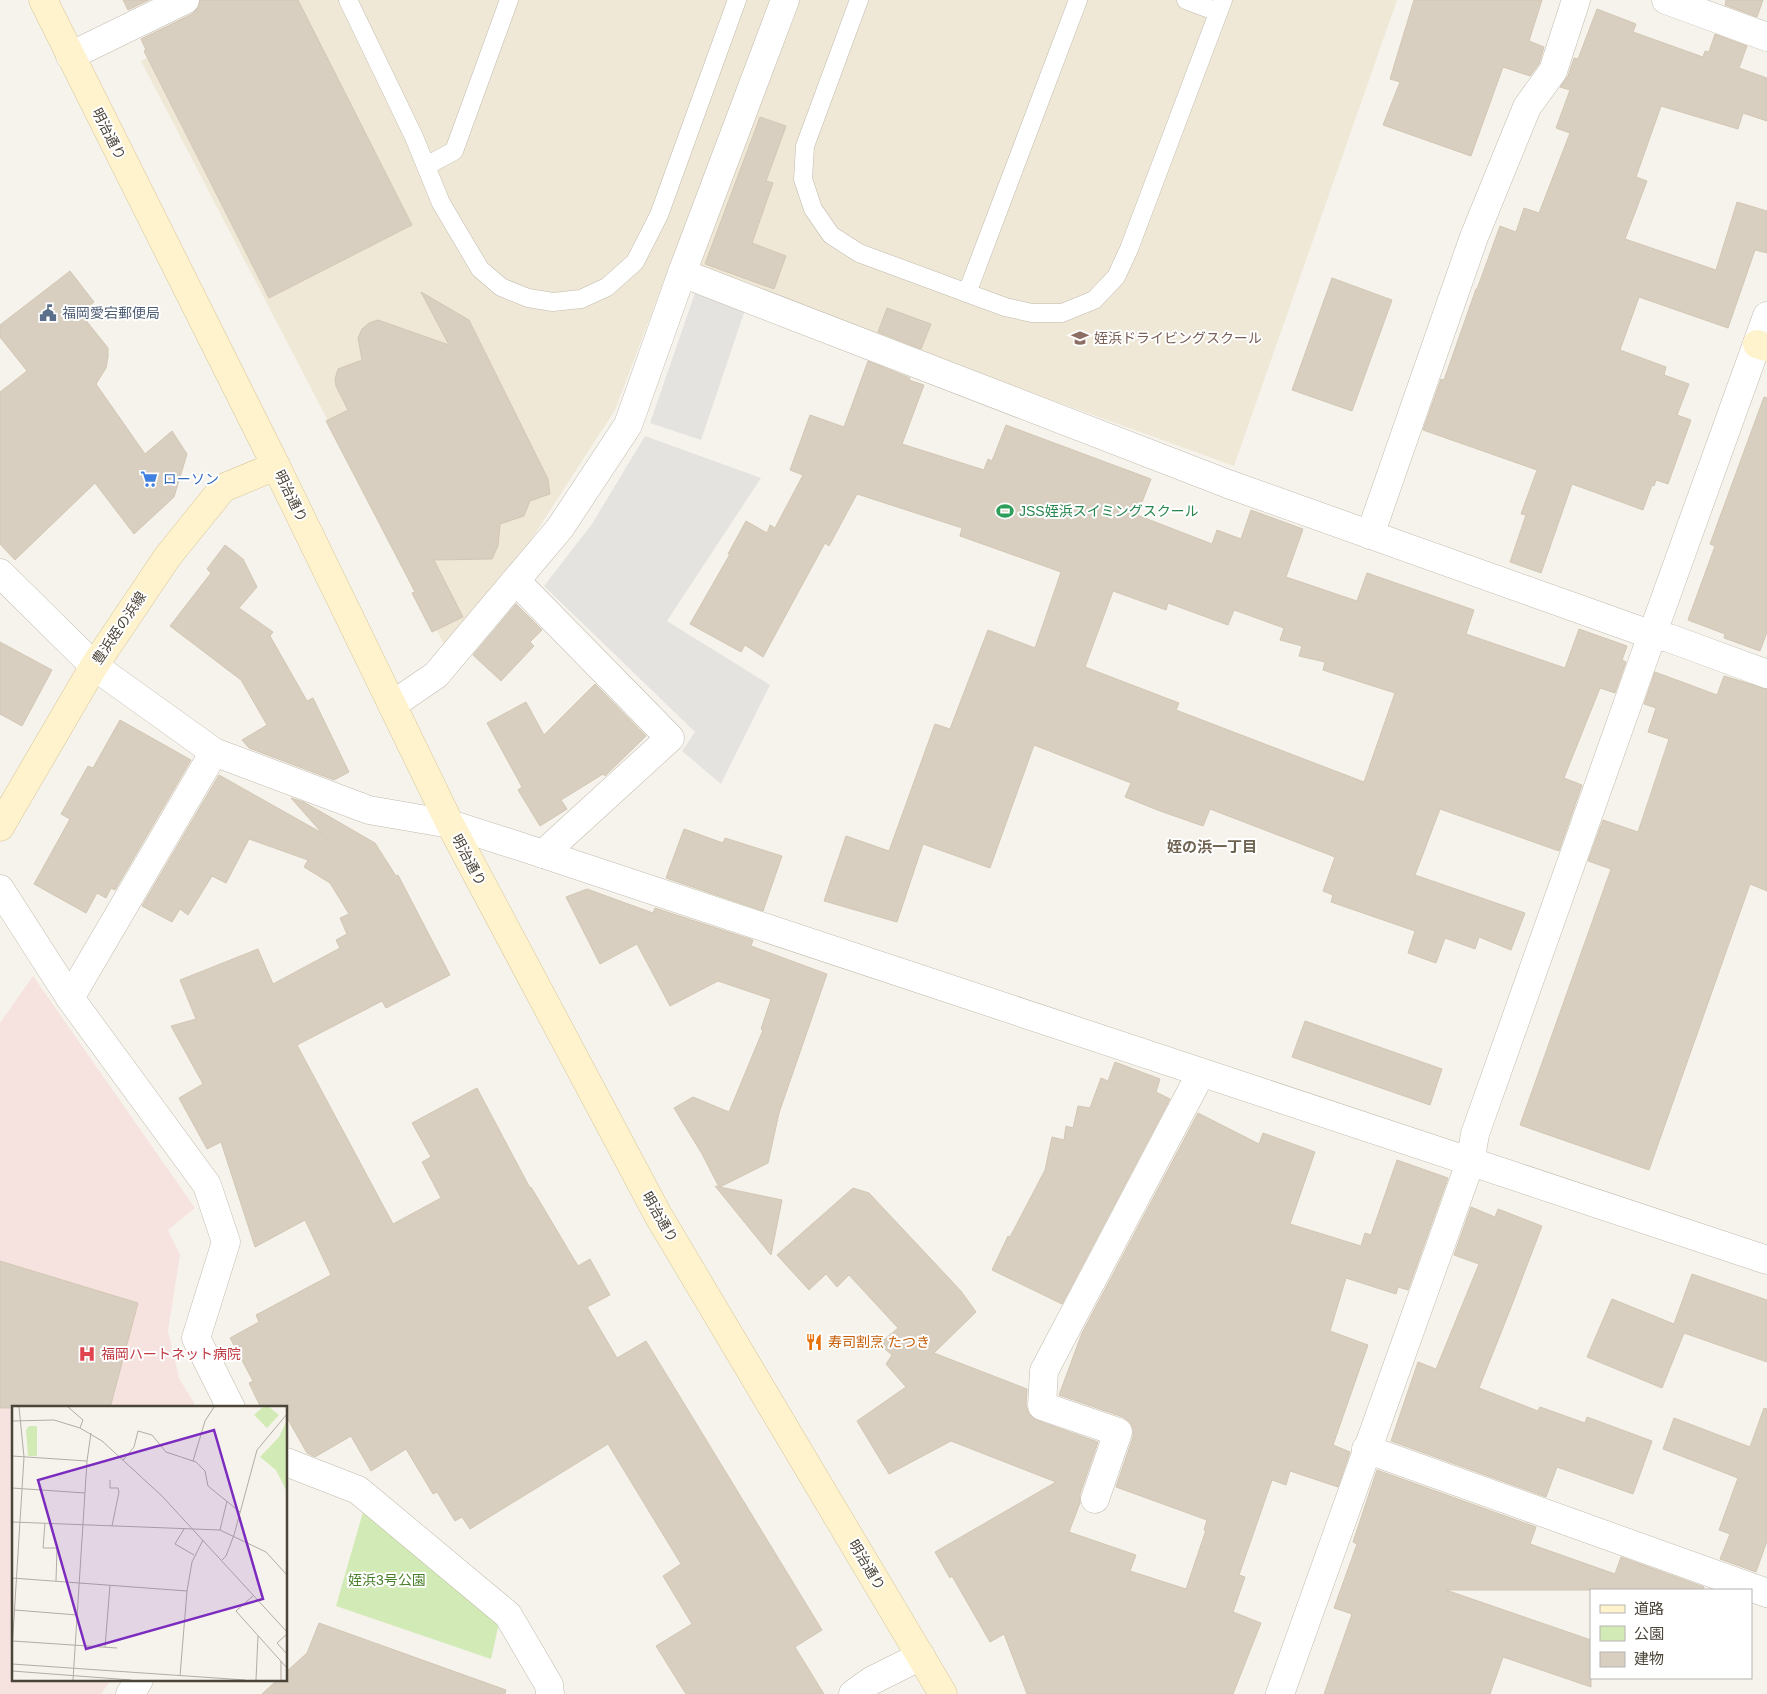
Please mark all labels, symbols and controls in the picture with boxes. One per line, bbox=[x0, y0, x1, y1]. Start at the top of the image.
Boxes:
street label: 明治通り bbox=[89, 105, 129, 163]
public building icon: 福岡愛宕郵便局 bbox=[38, 303, 58, 323]
place label: 福岡愛宕郵便局 bbox=[62, 305, 160, 321]
school or university icon: 姪浜ドライビングスクール bbox=[1070, 328, 1090, 348]
place label: 姪浜ドライビングスクール bbox=[1094, 330, 1262, 346]
street label: 明治通り bbox=[272, 467, 310, 525]
supermarket icon: ローソン bbox=[139, 469, 159, 489]
place label: ローソン bbox=[163, 471, 219, 487]
sports icon: JSS姪浜スイミングスクール bbox=[995, 501, 1015, 521]
place label: JSS姪浜スイミングスクール bbox=[1019, 503, 1199, 519]
street label: 豊浜姪の浜線 bbox=[89, 589, 149, 667]
street label: 明治通り bbox=[449, 832, 489, 888]
district label: 姪の浜一丁目 bbox=[1167, 838, 1257, 855]
street label: 明治通り bbox=[639, 1189, 681, 1245]
restaurant icon: 寿司割烹 たつき bbox=[804, 1332, 824, 1352]
place label: 寿司割烹 たつき bbox=[828, 1334, 930, 1350]
hospital icon: 福岡ハートネット病院 bbox=[77, 1344, 97, 1364]
place label: 福岡ハートネット病院 bbox=[101, 1346, 241, 1362]
inset map bbox=[12, 1406, 288, 1682]
street label: 明治通り bbox=[846, 1537, 888, 1593]
park label: 姪浜3号公園 bbox=[348, 1572, 426, 1588]
legend bbox=[1590, 1589, 1752, 1679]
text: 道路 bbox=[1634, 1600, 1664, 1617]
text: 公園 bbox=[1634, 1625, 1664, 1642]
text: 建物 bbox=[1634, 1650, 1664, 1667]

